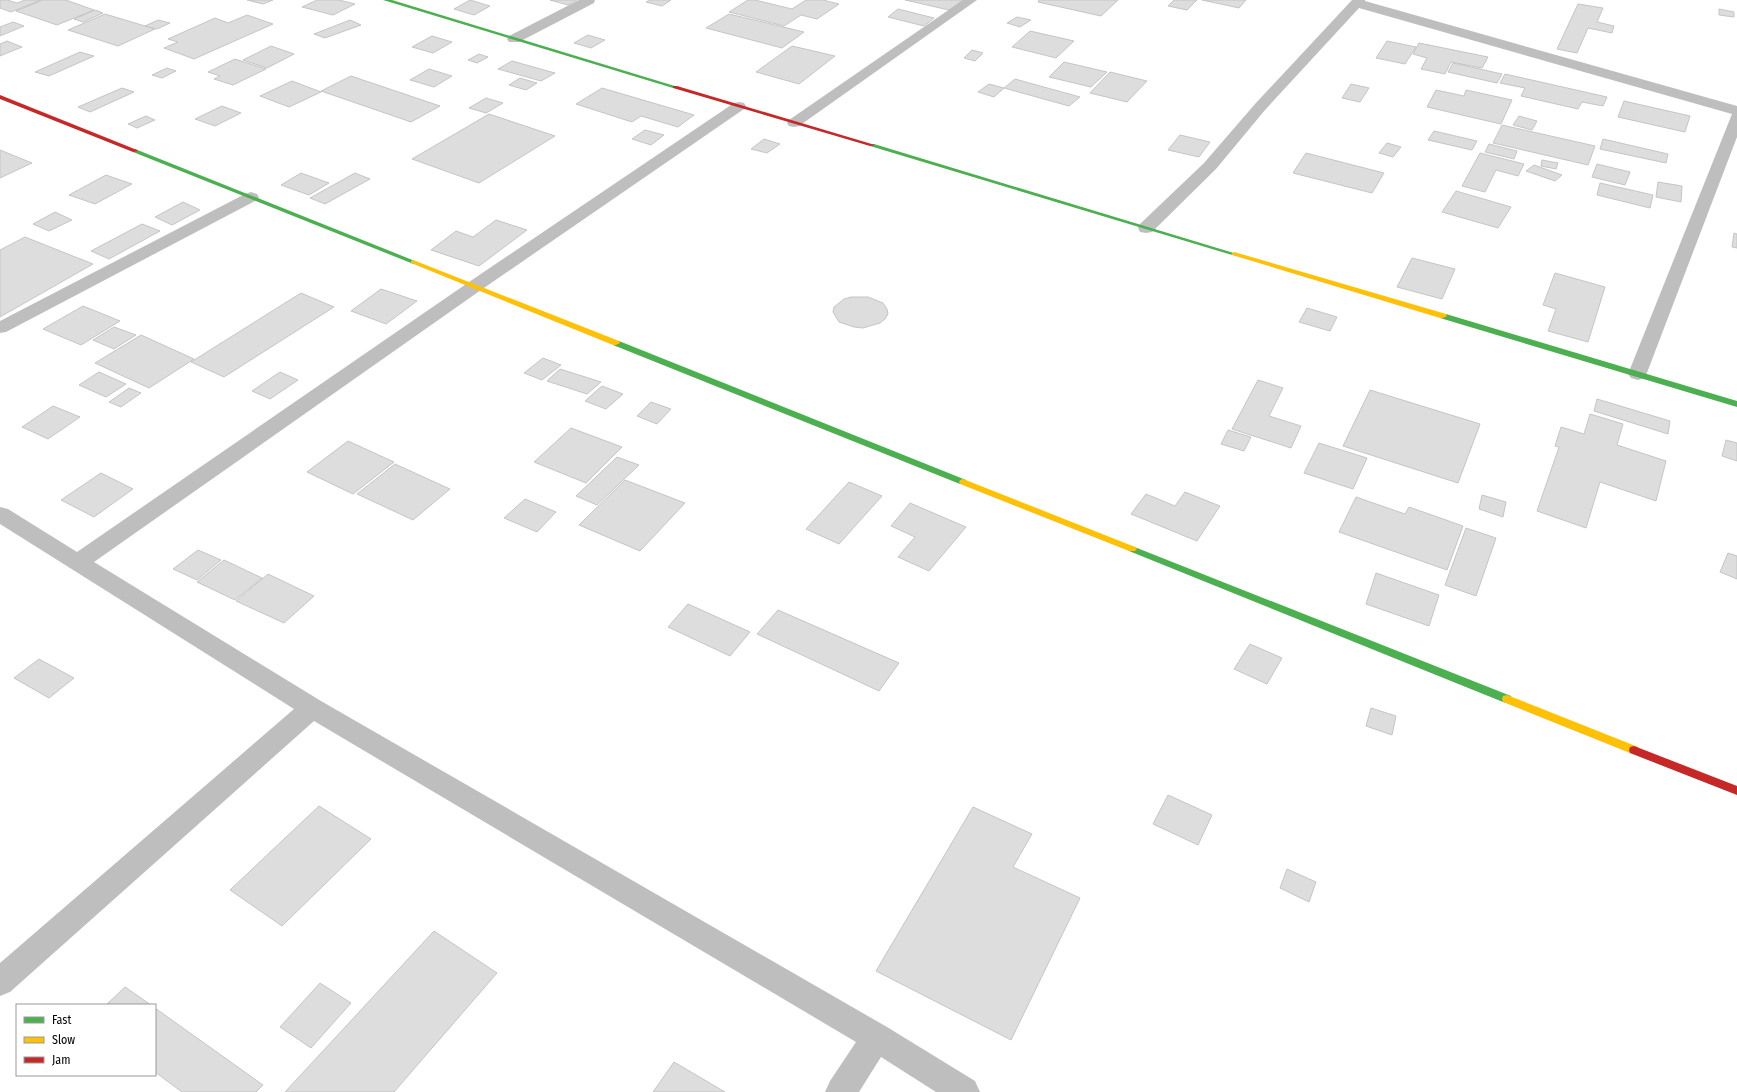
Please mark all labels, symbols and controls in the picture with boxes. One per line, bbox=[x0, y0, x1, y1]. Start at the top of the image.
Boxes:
legend bbox=[16, 1004, 156, 1076]
text: Fast bbox=[52, 1013, 71, 1027]
text: Slow bbox=[52, 1033, 75, 1047]
text: Jam bbox=[52, 1053, 70, 1067]

